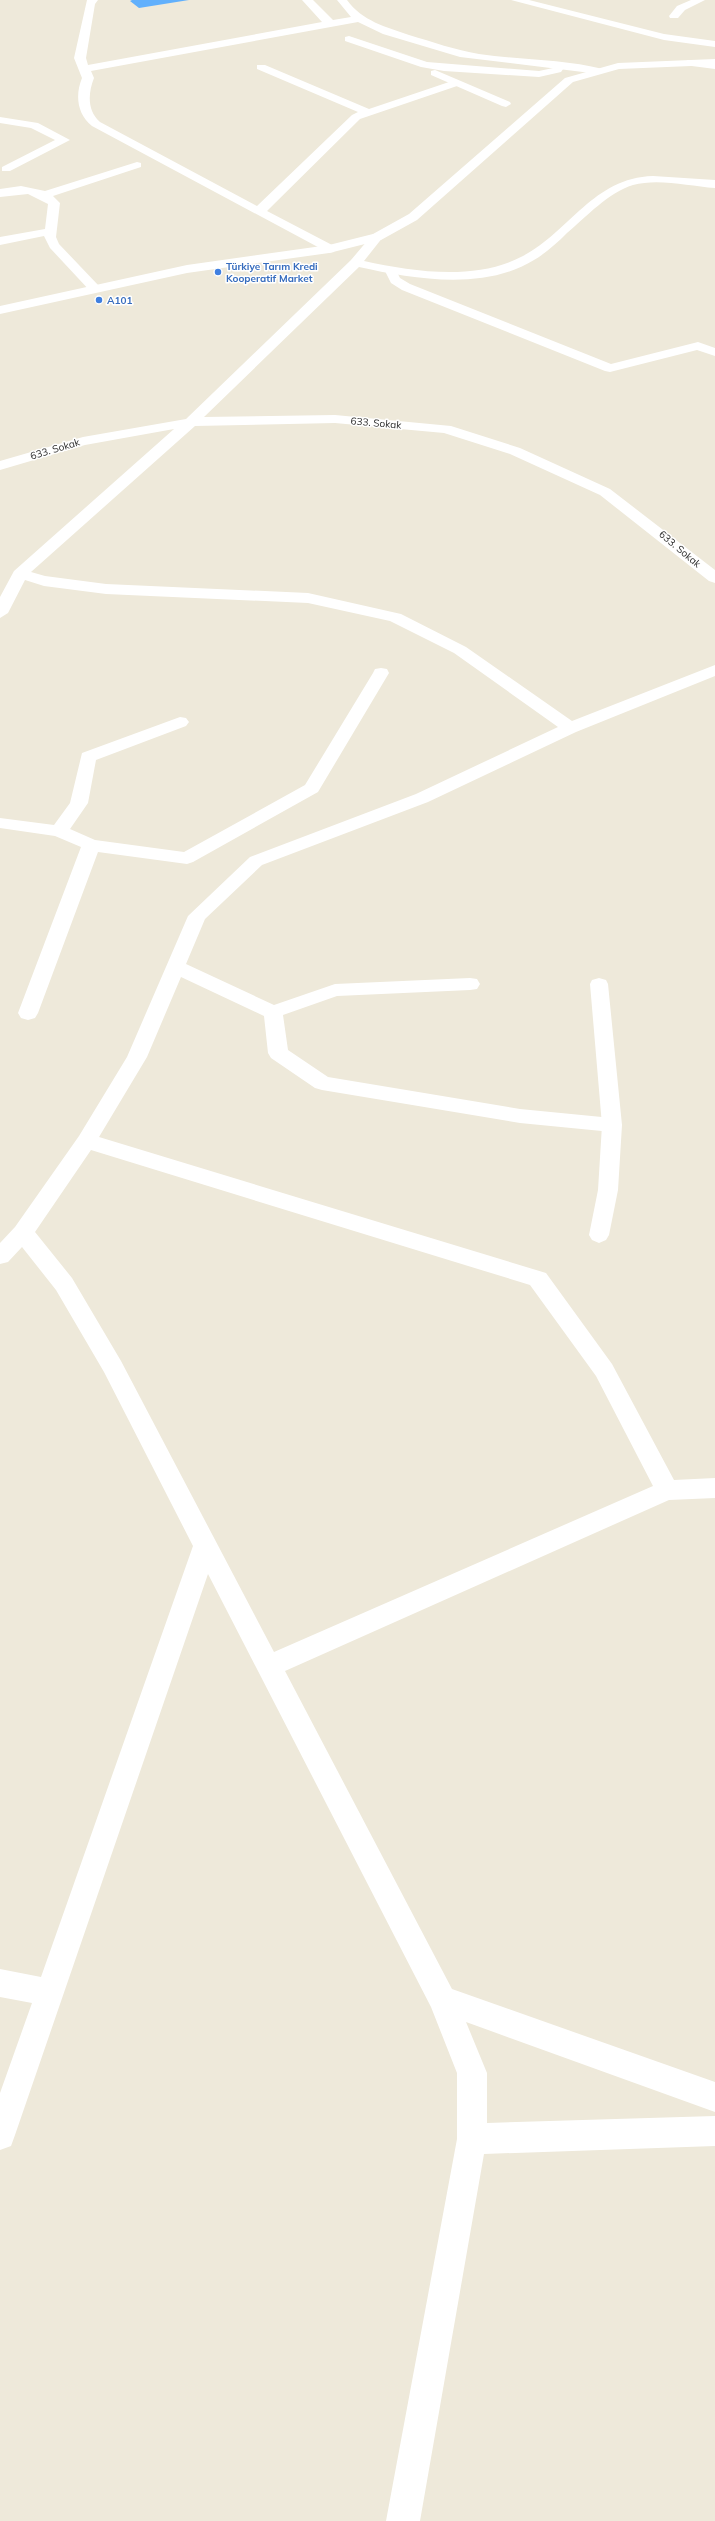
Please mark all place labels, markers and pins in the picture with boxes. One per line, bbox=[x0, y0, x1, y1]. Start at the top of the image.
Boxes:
place label: Türkiye Tarım Kredi Kooperatif Market bbox=[226, 260, 318, 285]
marker: Türkiye Tarım Kredi Kooperatif Market bbox=[213, 267, 223, 277]
place label: A101 bbox=[107, 294, 133, 307]
marker: A101 bbox=[94, 295, 104, 305]

